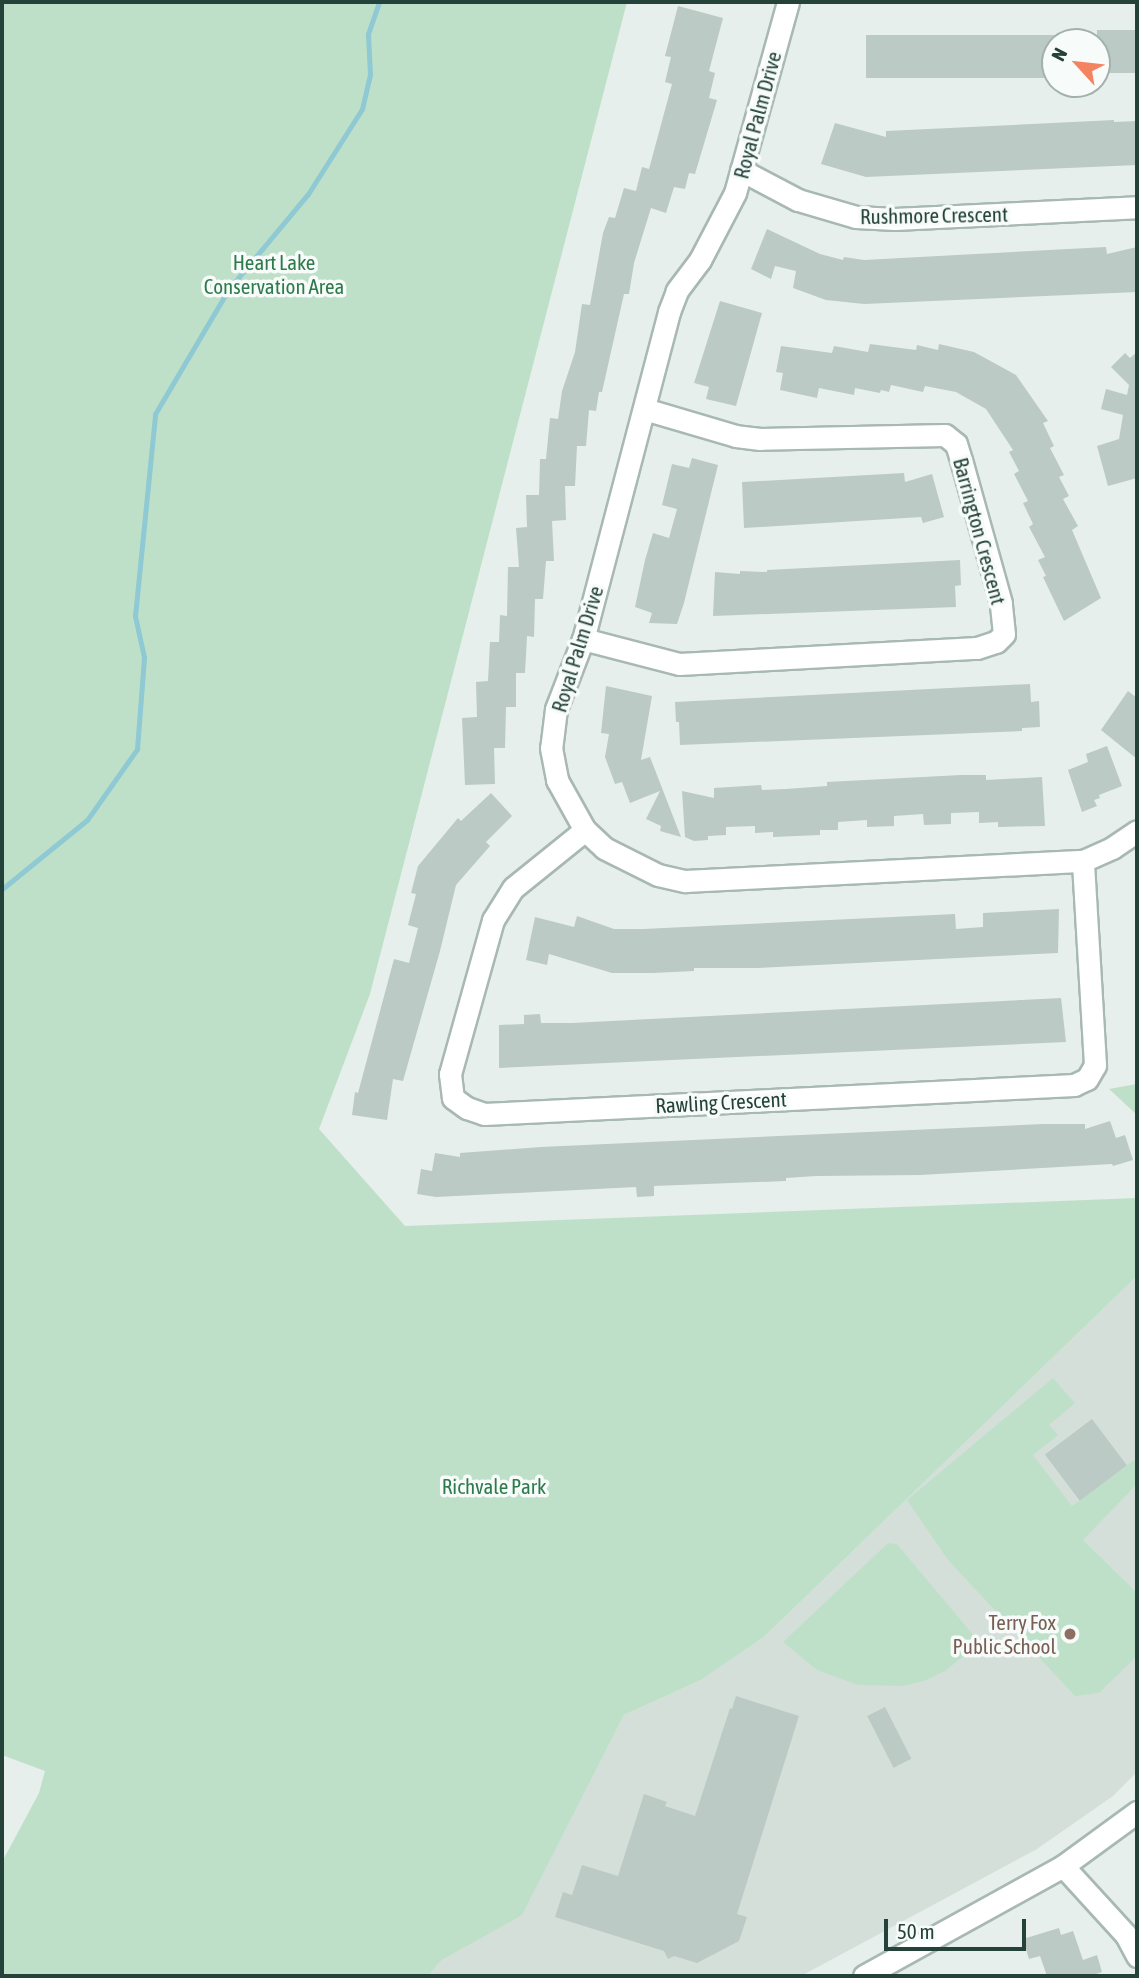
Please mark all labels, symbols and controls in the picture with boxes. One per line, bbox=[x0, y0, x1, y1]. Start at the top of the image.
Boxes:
north arrow bbox=[1041, 28, 1111, 98]
text: N bbox=[1047, 44, 1071, 64]
street label: Royal Palm Drive bbox=[728, 49, 786, 181]
street label: Rushmore Crescent bbox=[860, 201, 1008, 229]
park label: Heart Lake Conservation Area bbox=[204, 249, 344, 299]
street label: Barrington Crescent bbox=[948, 455, 1012, 607]
street label: Royal Palm Drive bbox=[546, 583, 608, 715]
street label: Rawling Crescent bbox=[655, 1086, 787, 1118]
park label: Richvale Park bbox=[442, 1473, 546, 1499]
place label: Terry Fox Public School bbox=[952, 1609, 1056, 1659]
marker: Terry Fox Public School bbox=[1062, 1626, 1078, 1642]
scale bar bbox=[887, 1904, 1029, 1948]
text: 50 m bbox=[897, 1919, 935, 1943]

